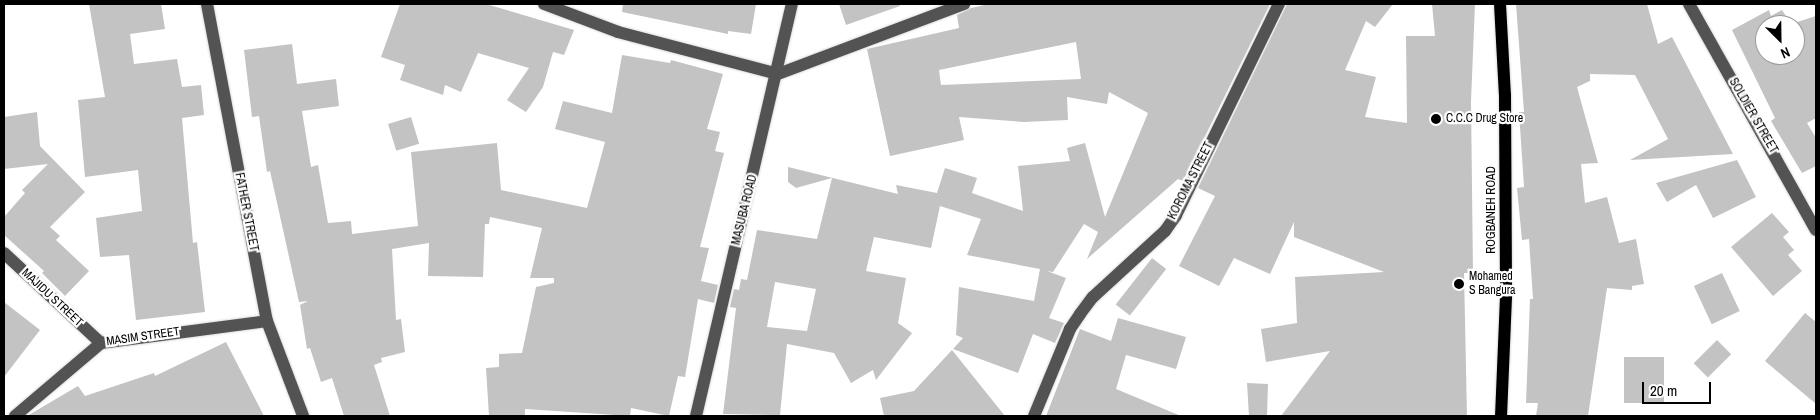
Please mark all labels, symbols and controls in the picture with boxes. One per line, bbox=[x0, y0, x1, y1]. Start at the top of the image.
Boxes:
north arrow bbox=[1755, 15, 1805, 65]
text: N bbox=[1778, 43, 1793, 63]
street label: SOLDIER STREET bbox=[1726, 76, 1780, 156]
place label: C.C.C Drug Store bbox=[1446, 112, 1523, 126]
marker: C.C.C Drug Store bbox=[1430, 113, 1442, 125]
street label: KOROMA STREET bbox=[1165, 140, 1217, 222]
street label: ROGBANEH ROAD bbox=[1485, 166, 1499, 254]
street label: FATHER STREET bbox=[231, 172, 261, 252]
street label: MASUBA ROAD bbox=[729, 173, 761, 247]
street label: MAJIDU STREET bbox=[19, 266, 85, 330]
place label: Mohamed S Bangura bbox=[1469, 270, 1515, 298]
marker: Mohamed S Bangura bbox=[1453, 278, 1465, 290]
street label: MASIM STREET bbox=[105, 325, 181, 349]
scale bar bbox=[1645, 372, 1714, 404]
text: 20 m bbox=[1650, 380, 1677, 401]

